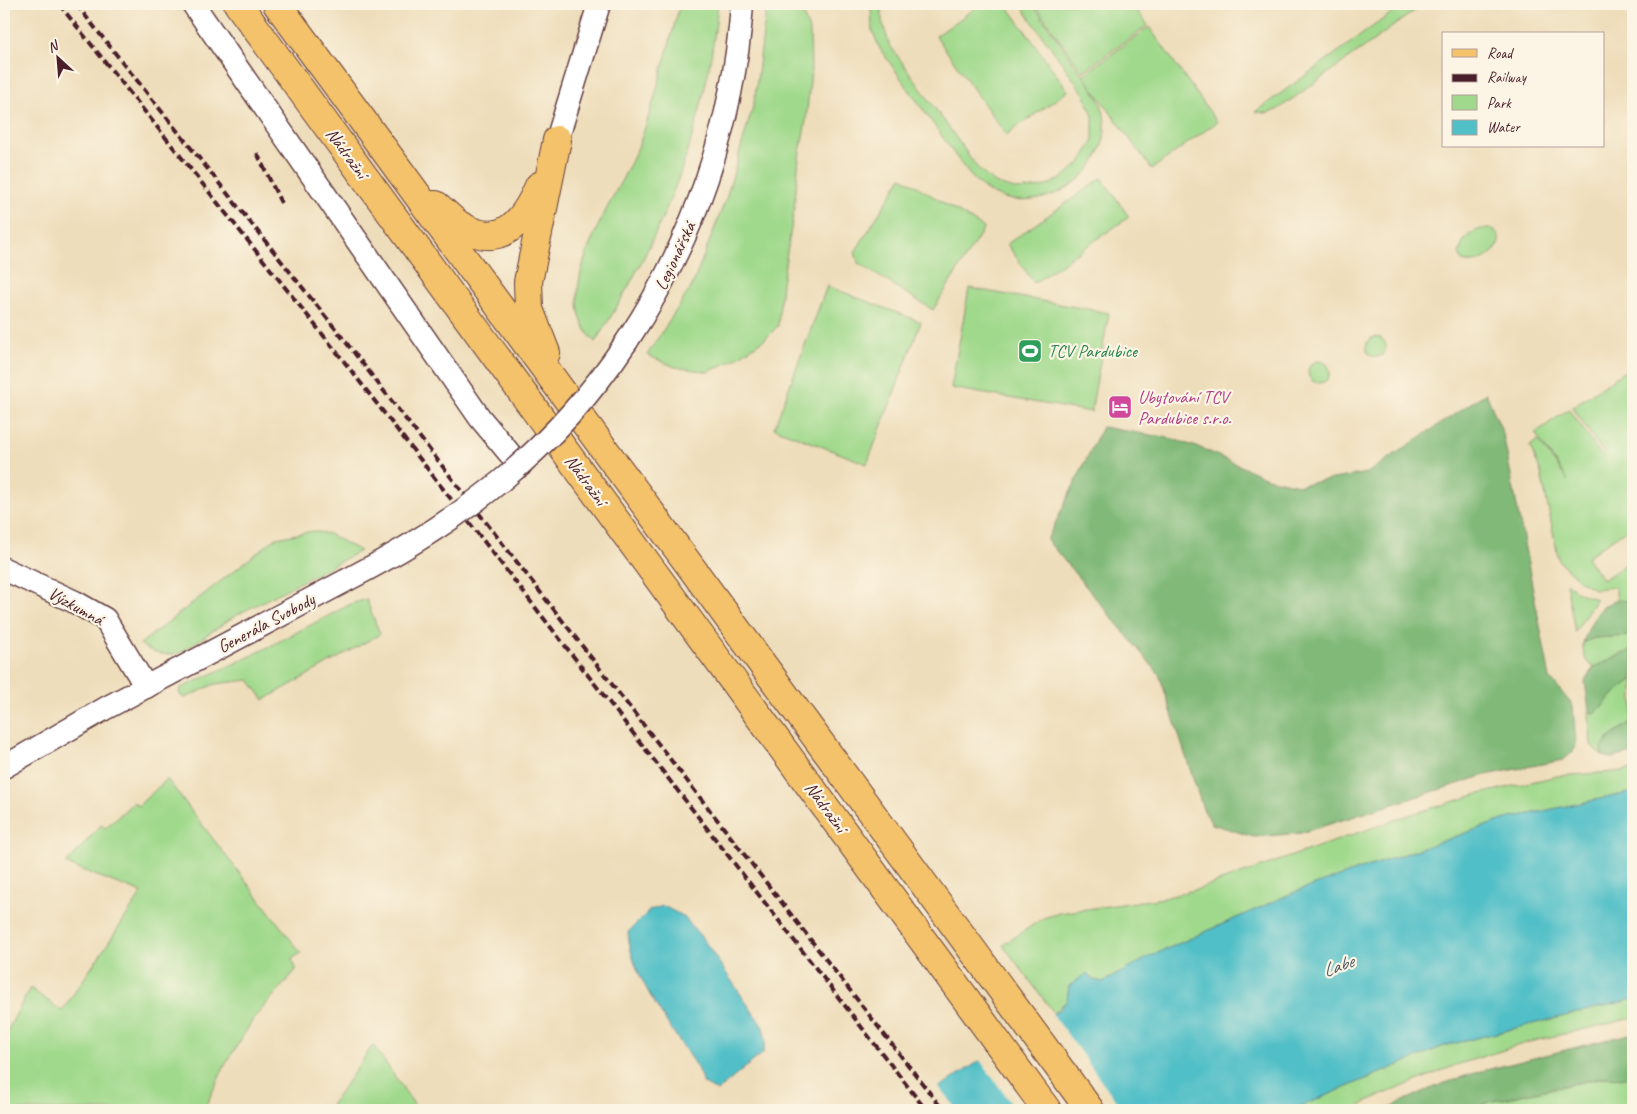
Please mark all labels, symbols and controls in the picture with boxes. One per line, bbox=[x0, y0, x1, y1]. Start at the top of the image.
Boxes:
north arrow bbox=[32, 32, 82, 82]
legend bbox=[1442, 32, 1604, 148]
text: N bbox=[45, 36, 62, 56]
text: Road bbox=[1487, 44, 1514, 63]
text: Railway bbox=[1487, 68, 1528, 87]
text: Park bbox=[1487, 94, 1512, 113]
text: Water bbox=[1487, 118, 1521, 137]
street label: Nádražní bbox=[321, 123, 375, 186]
street label: Legionářská bbox=[650, 217, 701, 294]
sports icon: TCV Pardubice bbox=[1017, 338, 1043, 364]
place label: TCV Pardubice bbox=[1048, 340, 1138, 362]
place label: Ubytování TCV Pardubice s.r.o. bbox=[1138, 386, 1232, 429]
hotel icon: Ubytování TCV Pardubice s.r.o. bbox=[1107, 394, 1133, 420]
street label: Nádražní bbox=[560, 450, 614, 513]
street label: Výzkumná bbox=[44, 582, 109, 631]
street label: Generála Svobody bbox=[214, 587, 320, 658]
street label: Nádražní bbox=[800, 777, 854, 840]
water label: Labe bbox=[1319, 948, 1359, 983]

